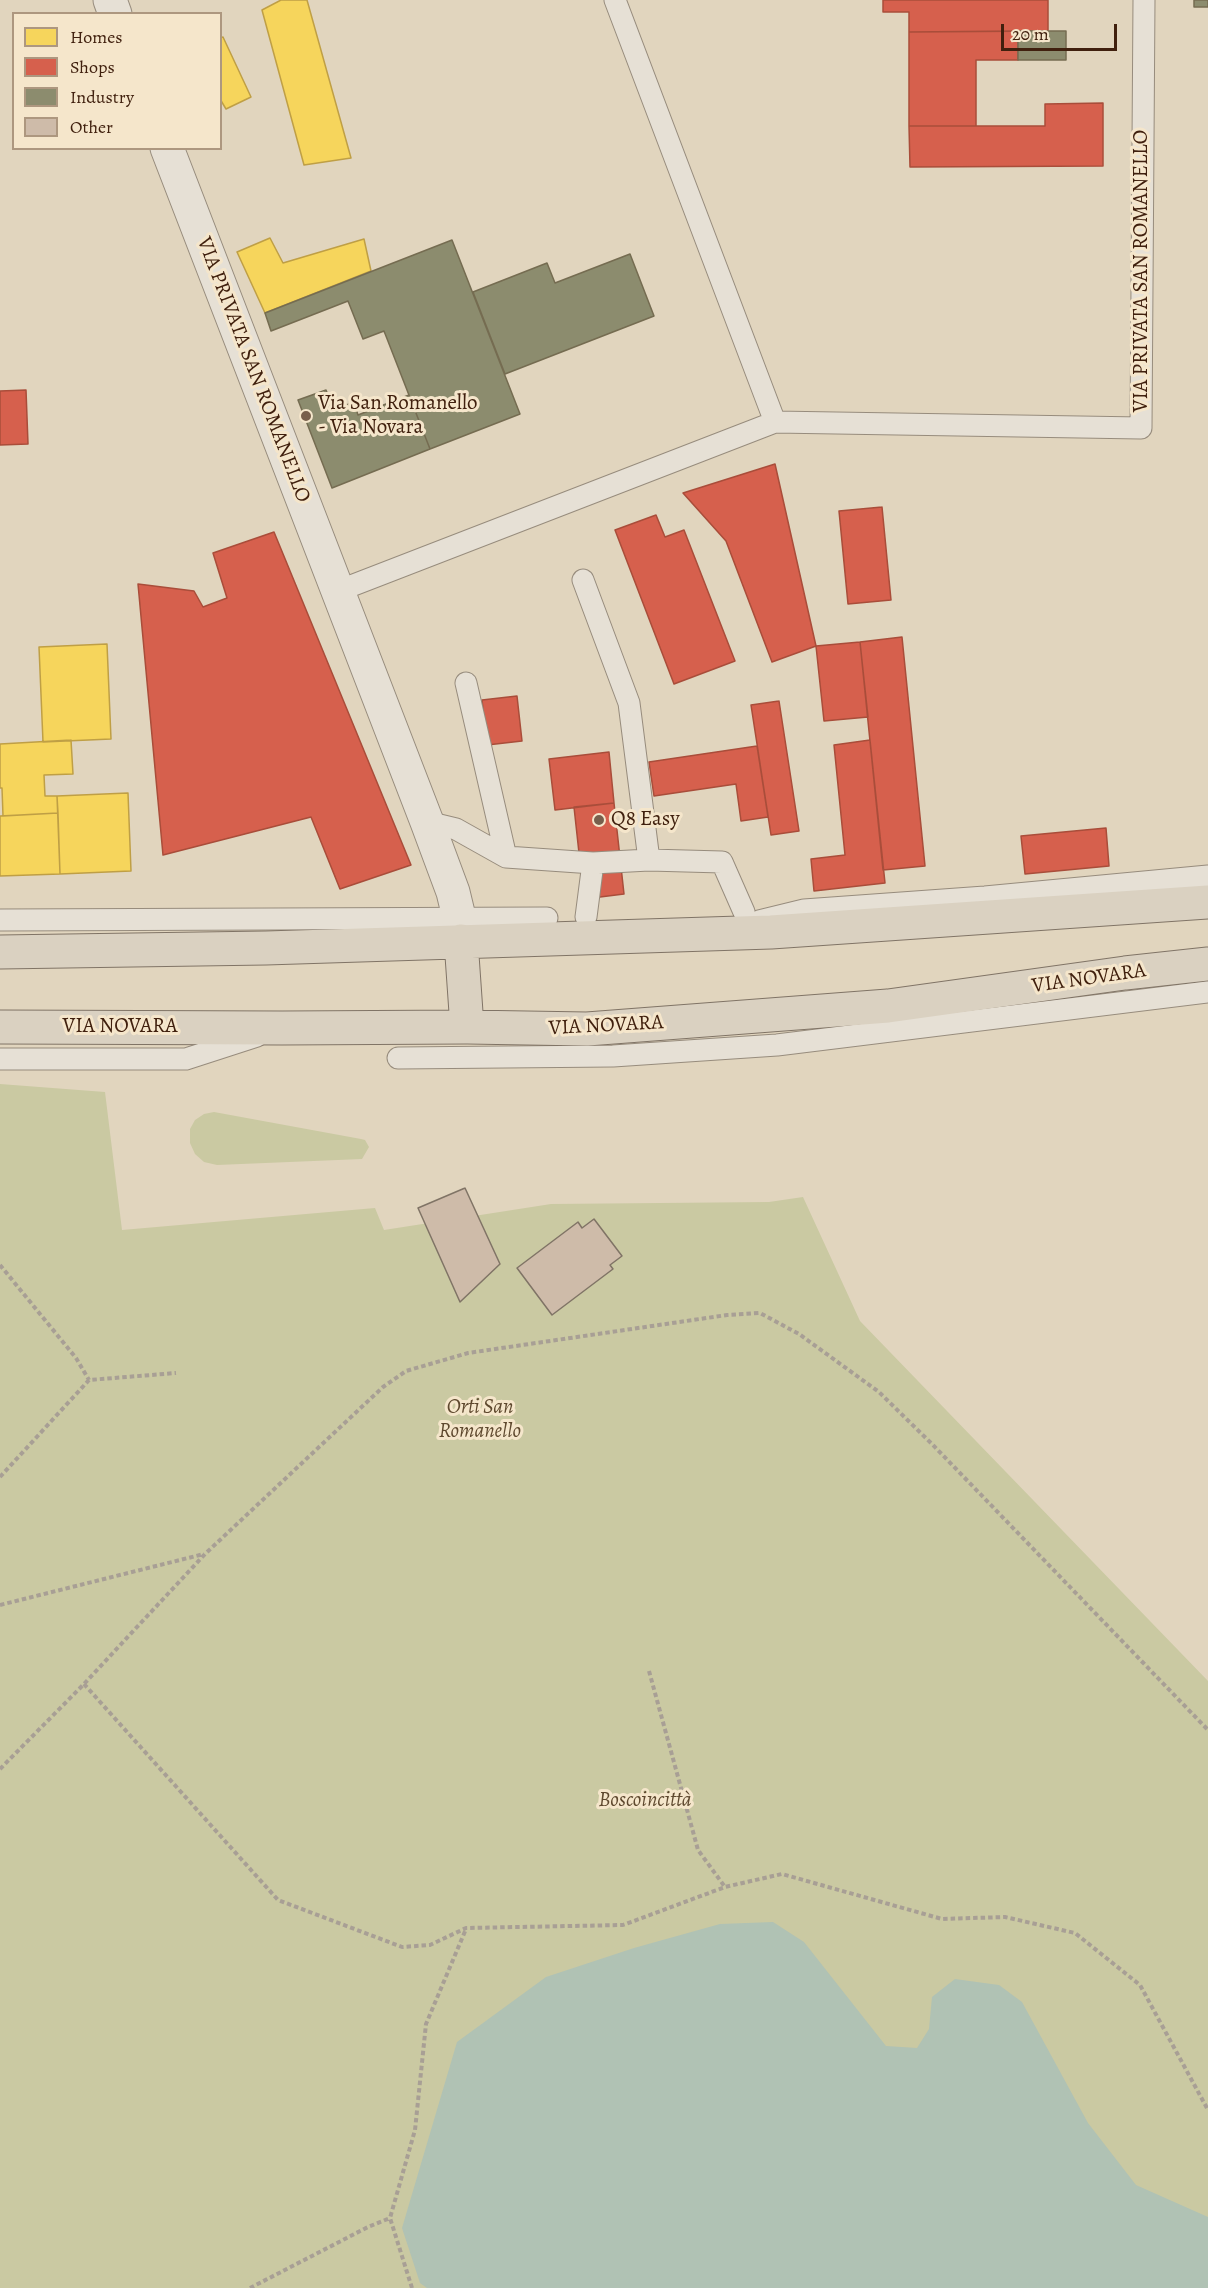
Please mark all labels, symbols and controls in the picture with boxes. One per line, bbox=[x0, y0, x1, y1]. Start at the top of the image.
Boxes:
legend bbox=[12, 12, 222, 150]
scale bar bbox=[1004, 12, 1120, 50]
text: 20 m bbox=[1012, 22, 1049, 46]
text: Homes bbox=[70, 25, 122, 49]
text: Shops bbox=[70, 55, 115, 79]
text: Industry bbox=[70, 85, 134, 109]
text: Other bbox=[70, 115, 113, 139]
street label: VIA PRIVATA SAN ROMANELLO bbox=[1129, 130, 1155, 412]
street label: VIA PRIVATA SAN ROMANELLO bbox=[191, 234, 315, 506]
place label: Via San Romanello - Via Novara bbox=[318, 391, 478, 441]
marker: Via San Romanello - Via Novara bbox=[299, 409, 313, 423]
place label: Q8 Easy bbox=[611, 807, 680, 833]
marker: Q8 Easy bbox=[592, 813, 606, 827]
street label: VIA NOVARA bbox=[1030, 959, 1148, 999]
street label: VIA NOVARA bbox=[548, 1010, 664, 1042]
street label: VIA NOVARA bbox=[63, 1014, 177, 1040]
park label: Orti San Romanello bbox=[439, 1395, 521, 1445]
park label: Boscoincittà bbox=[598, 1788, 692, 1814]

